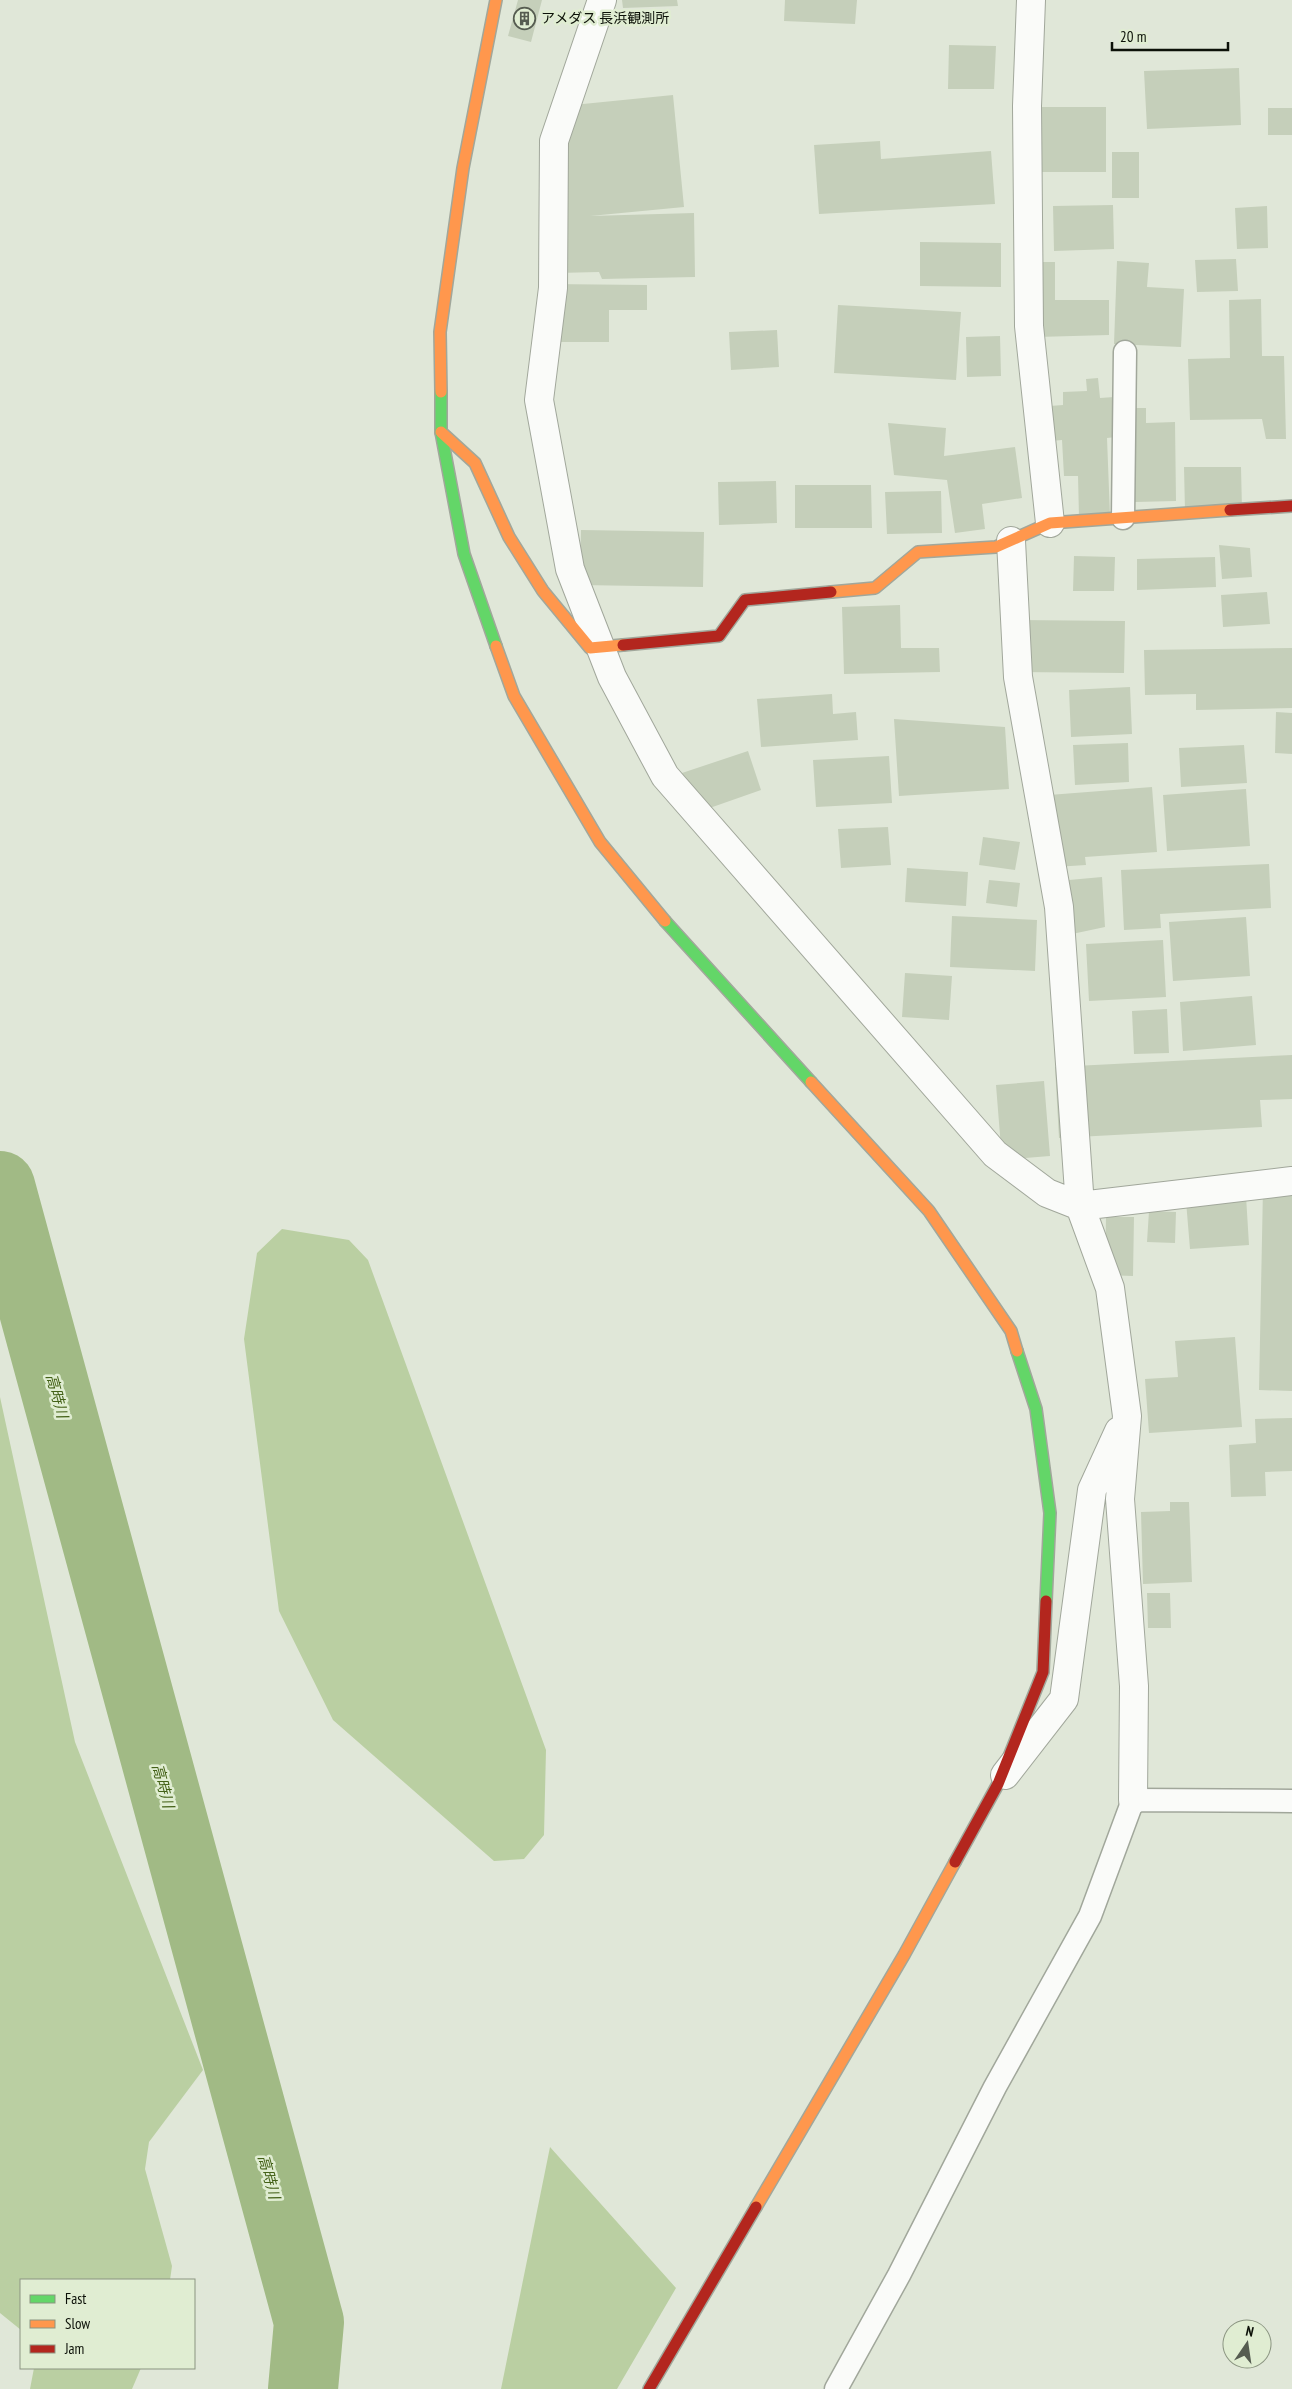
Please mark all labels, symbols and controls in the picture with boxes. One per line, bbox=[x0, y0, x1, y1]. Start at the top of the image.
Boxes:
building icon: アメダス 長浜観測所 bbox=[513, 6, 537, 30]
place label: アメダス 長浜観測所 bbox=[541, 9, 669, 27]
scale bar bbox=[1112, 20, 1228, 52]
text: 20 m bbox=[1120, 27, 1146, 46]
water label: 高時川 bbox=[42, 1372, 73, 1422]
water label: 高時川 bbox=[148, 1762, 179, 1812]
water label: 高時川 bbox=[254, 2153, 285, 2203]
legend bbox=[20, 2279, 195, 2369]
text: Fast bbox=[65, 2289, 86, 2308]
text: Slow bbox=[65, 2314, 90, 2333]
north arrow bbox=[1222, 2319, 1272, 2369]
text: N bbox=[1244, 2322, 1256, 2341]
text: Jam bbox=[64, 2339, 84, 2358]

